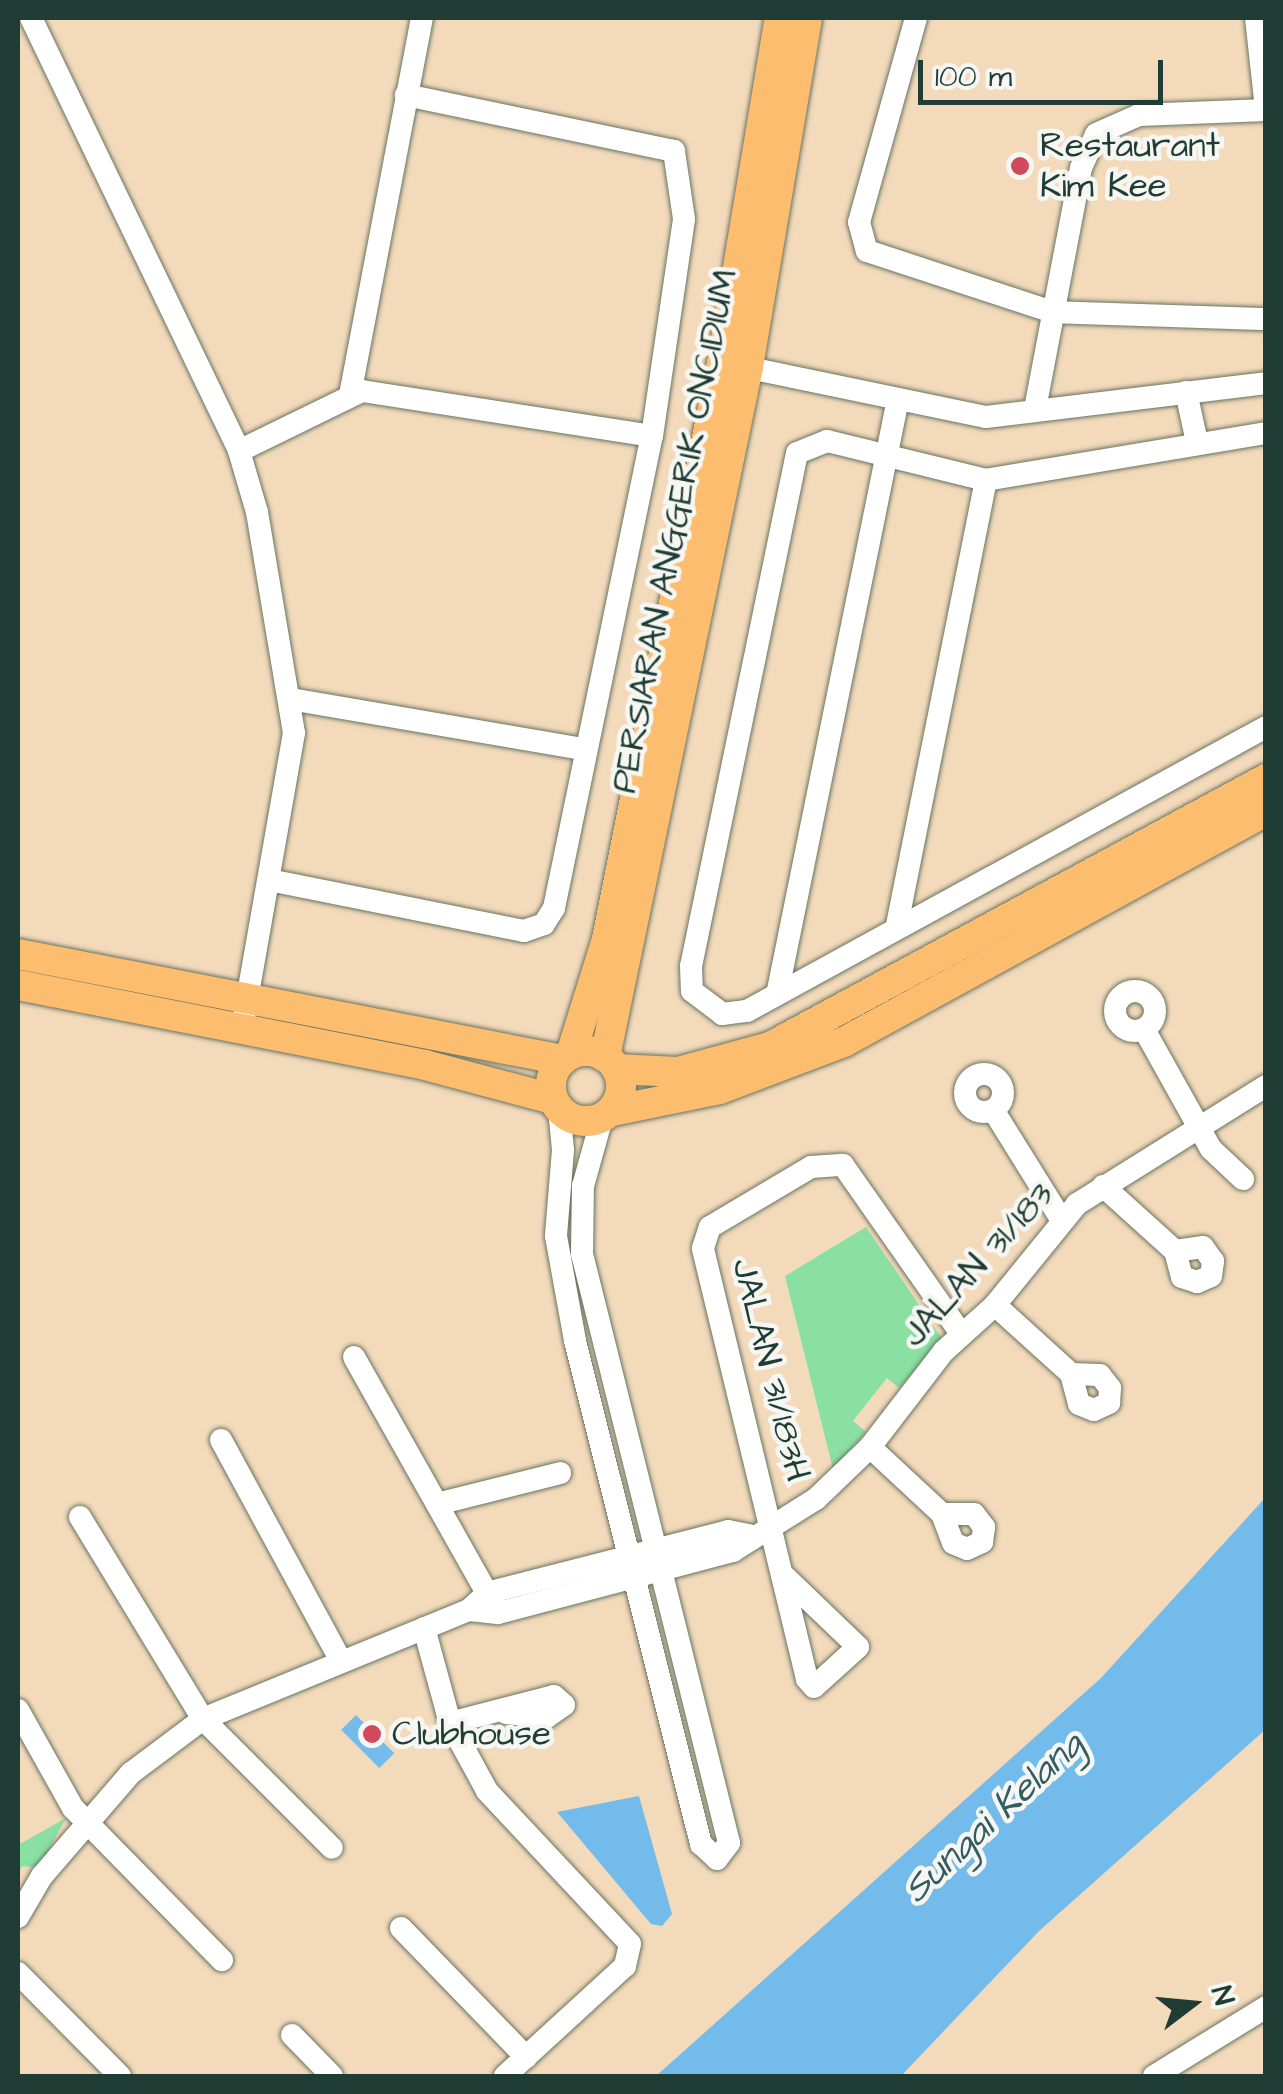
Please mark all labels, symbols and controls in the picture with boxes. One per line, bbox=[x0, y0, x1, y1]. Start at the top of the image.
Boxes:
scale bar bbox=[923, 40, 1168, 102]
text: 100 m bbox=[935, 56, 1012, 98]
place label: Restaurant Kim Kee bbox=[1040, 125, 1220, 207]
marker: Restaurant Kim Kee bbox=[1009, 155, 1031, 177]
street label: PERSIARAN ANGGERIK ONCIDIUM bbox=[604, 266, 746, 796]
street label: JALAN 31/183 bbox=[893, 1174, 1063, 1356]
street label: JALAN 31/183H bbox=[722, 1254, 818, 1486]
place label: Clubhouse bbox=[392, 1713, 551, 1755]
marker: Clubhouse bbox=[361, 1723, 383, 1745]
water label: Sungai Kelang bbox=[894, 1723, 1094, 1913]
north arrow bbox=[1143, 1954, 1243, 2054]
text: N bbox=[1201, 1982, 1243, 2009]

